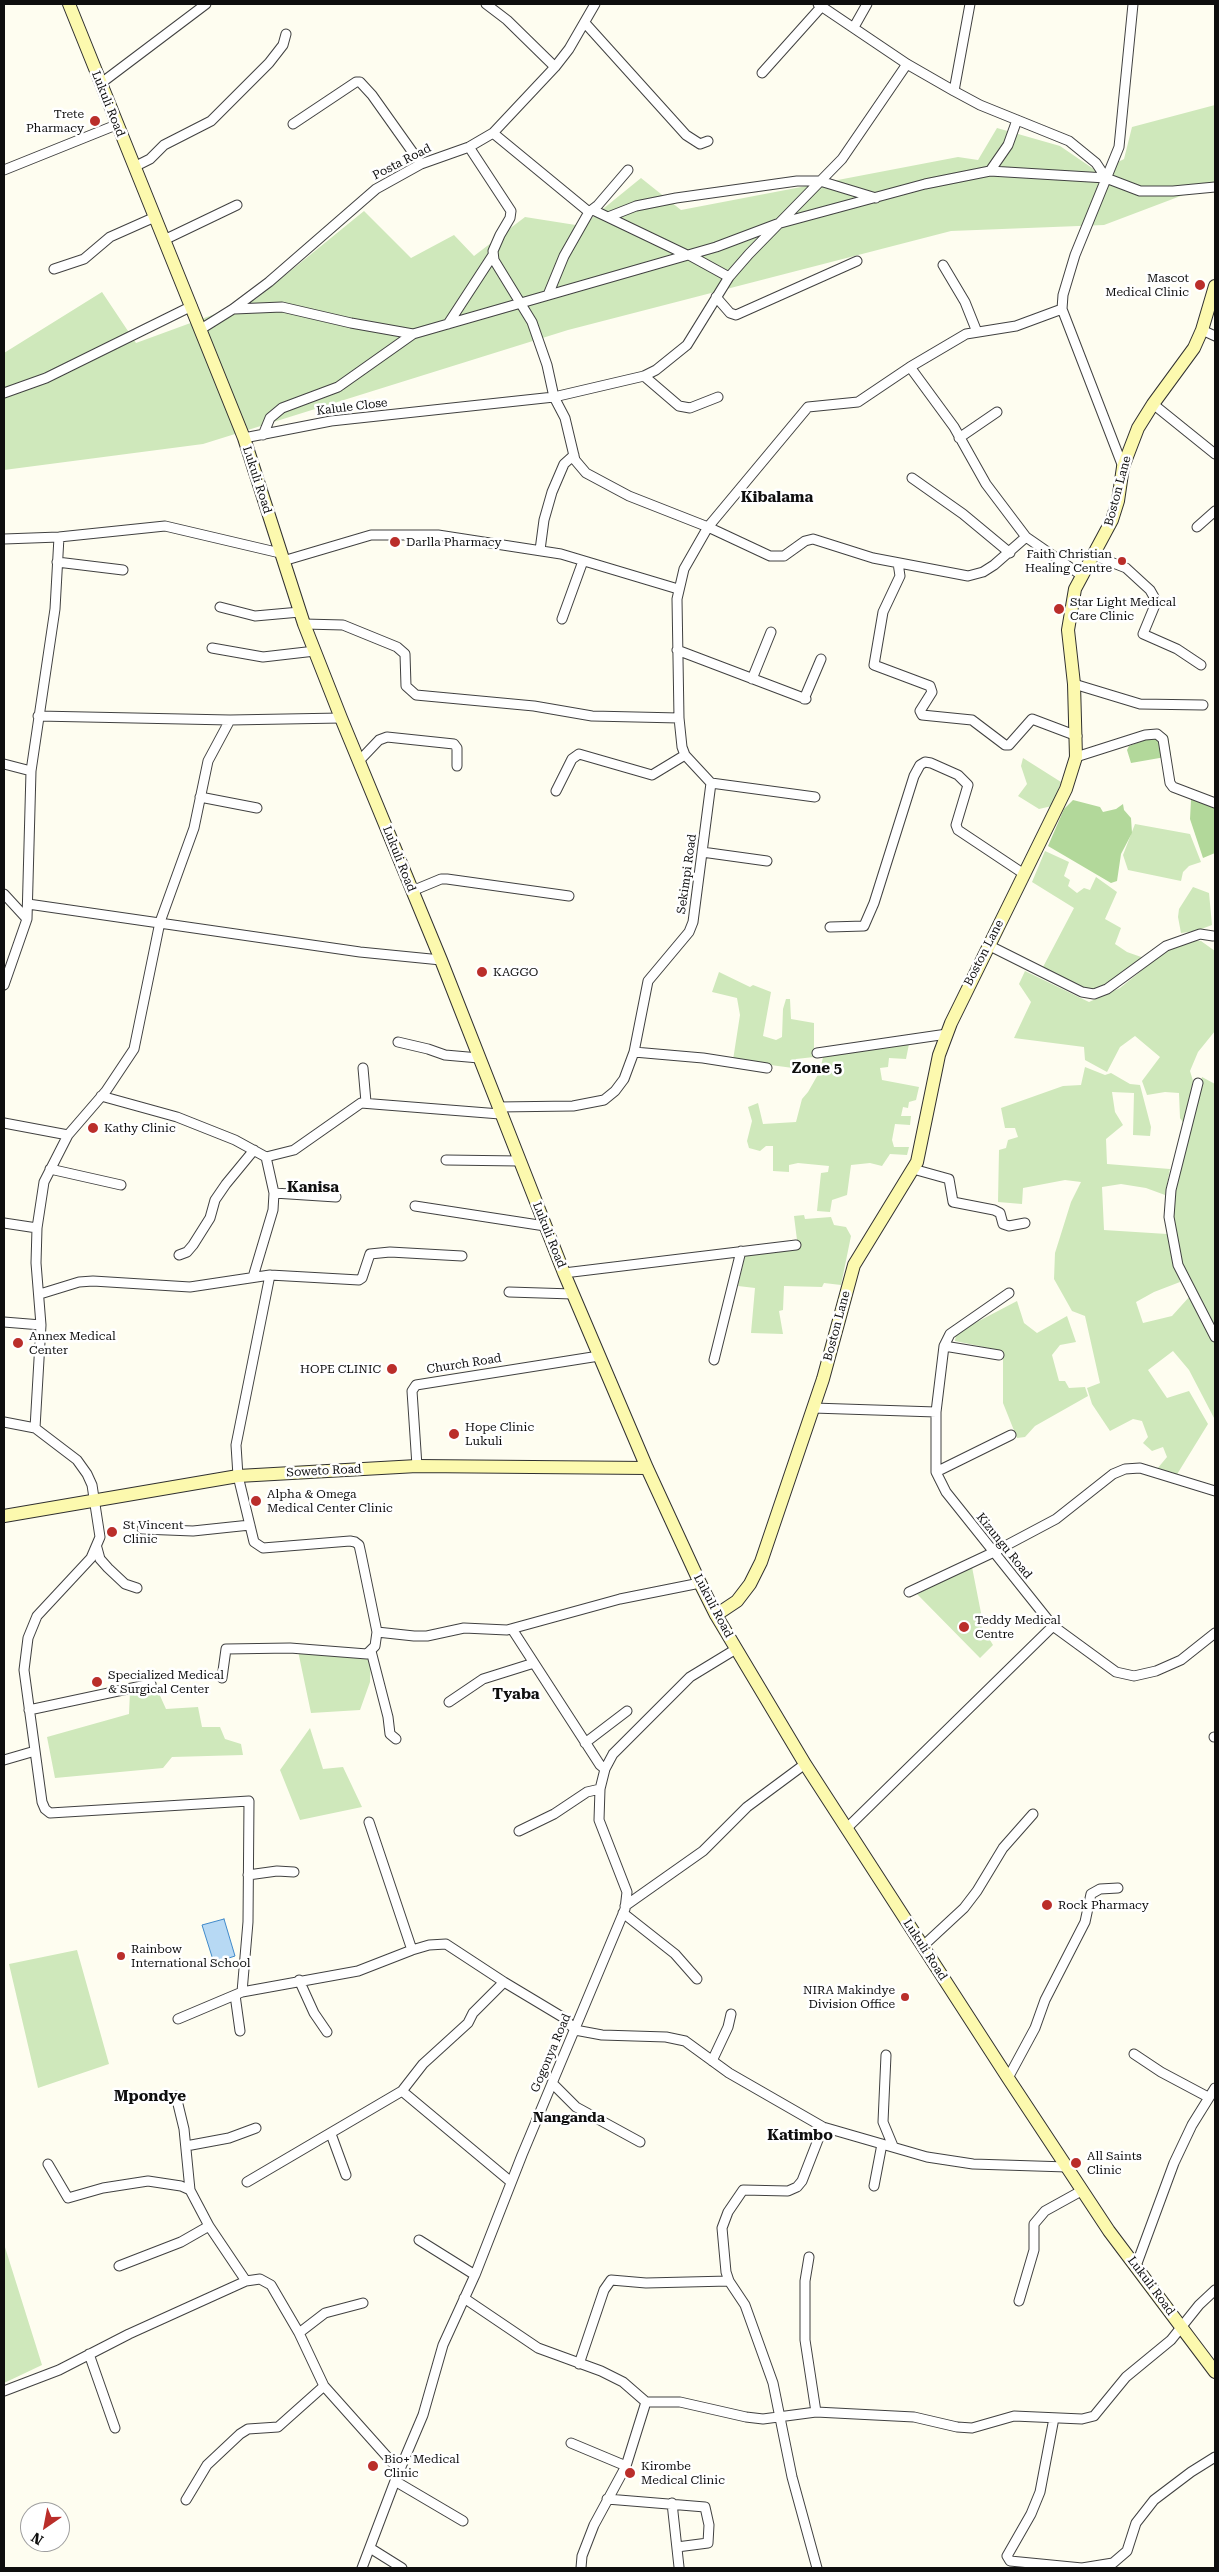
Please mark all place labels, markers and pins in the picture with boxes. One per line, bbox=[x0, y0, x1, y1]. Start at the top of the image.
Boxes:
place label: Trete Pharmacy bbox=[26, 107, 84, 135]
marker: Trete Pharmacy bbox=[88, 114, 102, 128]
place label: Mascot Medical Clinic bbox=[1105, 271, 1189, 299]
marker: Mascot Medical Clinic bbox=[1193, 278, 1207, 292]
marker: Darlla Pharmacy bbox=[388, 535, 402, 549]
place label: Darlla Pharmacy bbox=[406, 535, 502, 549]
place label: Faith Christian Healing Centre bbox=[1025, 547, 1112, 575]
marker: Faith Christian Healing Centre bbox=[1116, 555, 1128, 567]
place label: Star Light Medical Care Clinic bbox=[1070, 595, 1176, 623]
marker: Star Light Medical Care Clinic bbox=[1052, 602, 1066, 616]
marker: KAGGO bbox=[475, 965, 489, 979]
place label: KAGGO bbox=[493, 965, 538, 979]
marker: Kathy Clinic bbox=[86, 1121, 100, 1135]
place label: Kathy Clinic bbox=[104, 1121, 176, 1135]
place label: Annex Medical Center bbox=[29, 1329, 116, 1357]
marker: Annex Medical Center bbox=[11, 1336, 25, 1350]
place label: HOPE CLINIC bbox=[300, 1362, 381, 1376]
marker: HOPE CLINIC bbox=[385, 1362, 399, 1376]
place label: Hope Clinic Lukuli bbox=[465, 1420, 534, 1448]
marker: Hope Clinic Lukuli bbox=[447, 1427, 461, 1441]
place label: Alpha & Omega Medical Center Clinic bbox=[267, 1487, 393, 1515]
marker: Alpha & Omega Medical Center Clinic bbox=[249, 1494, 263, 1508]
place label: St Vincent Clinic bbox=[123, 1518, 183, 1546]
marker: St Vincent Clinic bbox=[105, 1525, 119, 1539]
place label: Teddy Medical Centre bbox=[975, 1613, 1061, 1641]
marker: Teddy Medical Centre bbox=[957, 1620, 971, 1634]
place label: Specialized Medical & Surgical Center bbox=[108, 1668, 224, 1696]
marker: Specialized Medical & Surgical Center bbox=[90, 1675, 104, 1689]
marker: Rock Pharmacy bbox=[1040, 1898, 1054, 1912]
place label: Rock Pharmacy bbox=[1058, 1898, 1149, 1912]
place label: Rainbow International School bbox=[131, 1942, 250, 1970]
marker: Rainbow International School bbox=[115, 1950, 127, 1962]
place label: NIRA Makindye Division Office bbox=[803, 1983, 895, 2011]
marker: NIRA Makindye Division Office bbox=[899, 1991, 911, 2003]
place label: All Saints Clinic bbox=[1087, 2149, 1142, 2177]
marker: All Saints Clinic bbox=[1069, 2156, 1083, 2170]
place label: Bio+ Medical Clinic bbox=[384, 2452, 459, 2480]
marker: Bio+ Medical Clinic bbox=[366, 2459, 380, 2473]
place label: Kirombe Medical Clinic bbox=[641, 2459, 725, 2487]
marker: Kirombe Medical Clinic bbox=[623, 2466, 637, 2480]

